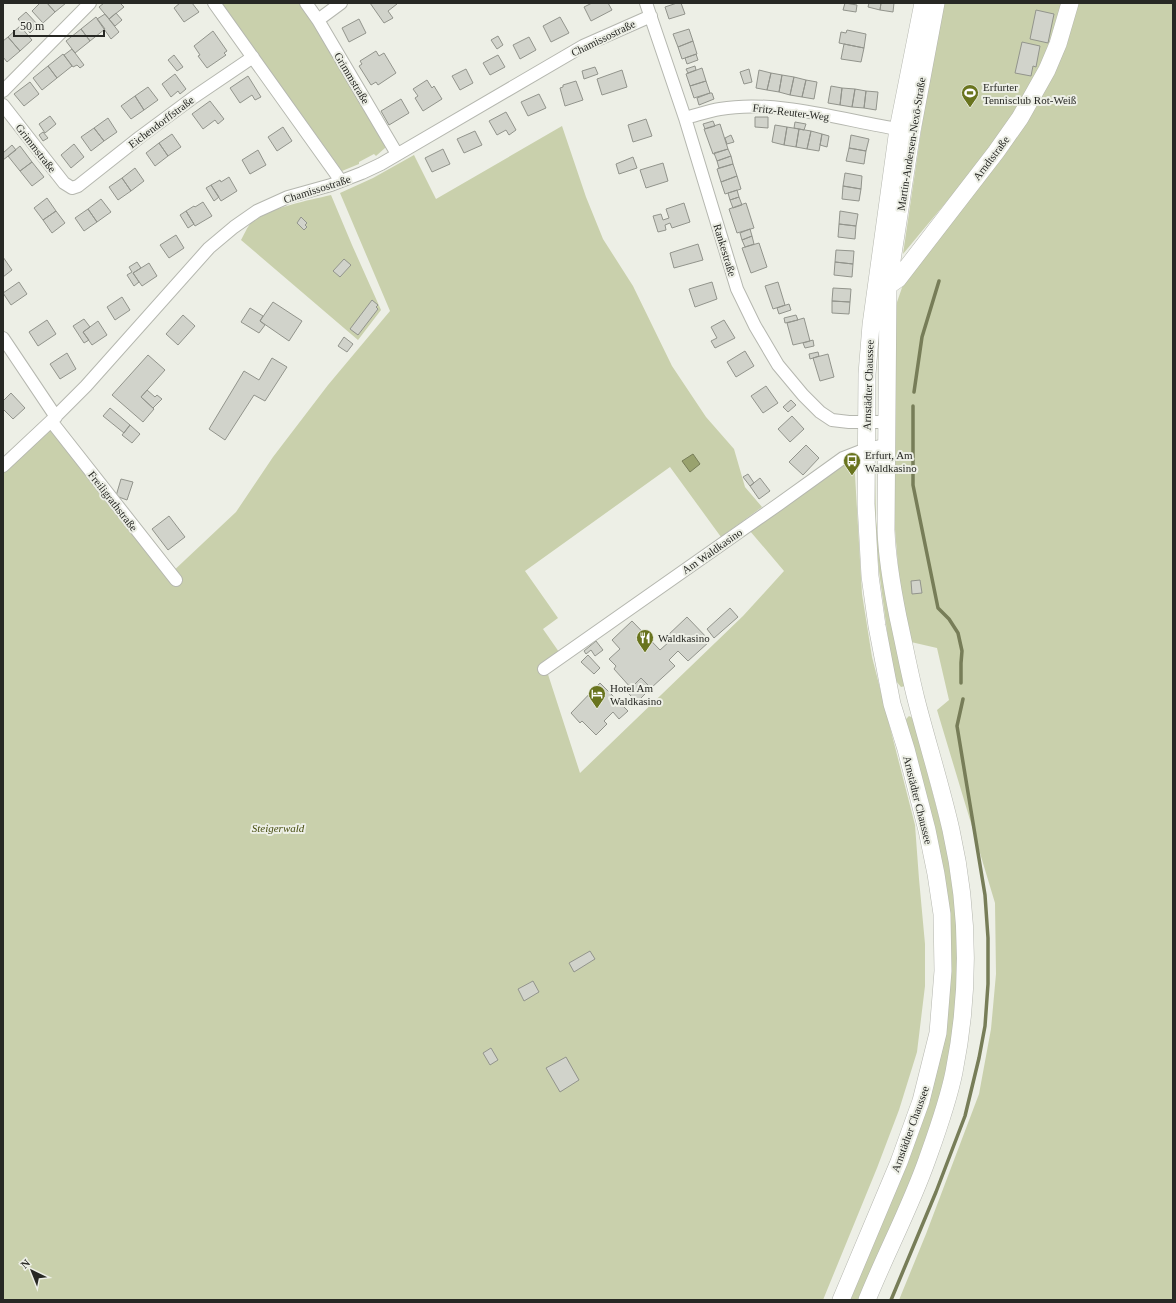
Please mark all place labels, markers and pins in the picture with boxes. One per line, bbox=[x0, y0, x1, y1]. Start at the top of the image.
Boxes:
place label: Erfurter Tennisclub Rot-Weiß bbox=[983, 81, 1077, 106]
sports icon: Erfurter Tennisclub Rot-Weiß bbox=[960, 83, 980, 108]
place label: Erfurt, Am Waldkasino bbox=[865, 449, 917, 474]
bus stop icon: Erfurt, Am Waldkasino bbox=[842, 451, 862, 476]
restaurant icon: Waldkasino bbox=[635, 628, 655, 653]
place label: Waldkasino bbox=[658, 632, 710, 644]
place label: Hotel Am Waldkasino bbox=[610, 682, 662, 707]
hotel icon: Hotel Am Waldkasino bbox=[587, 684, 607, 709]

